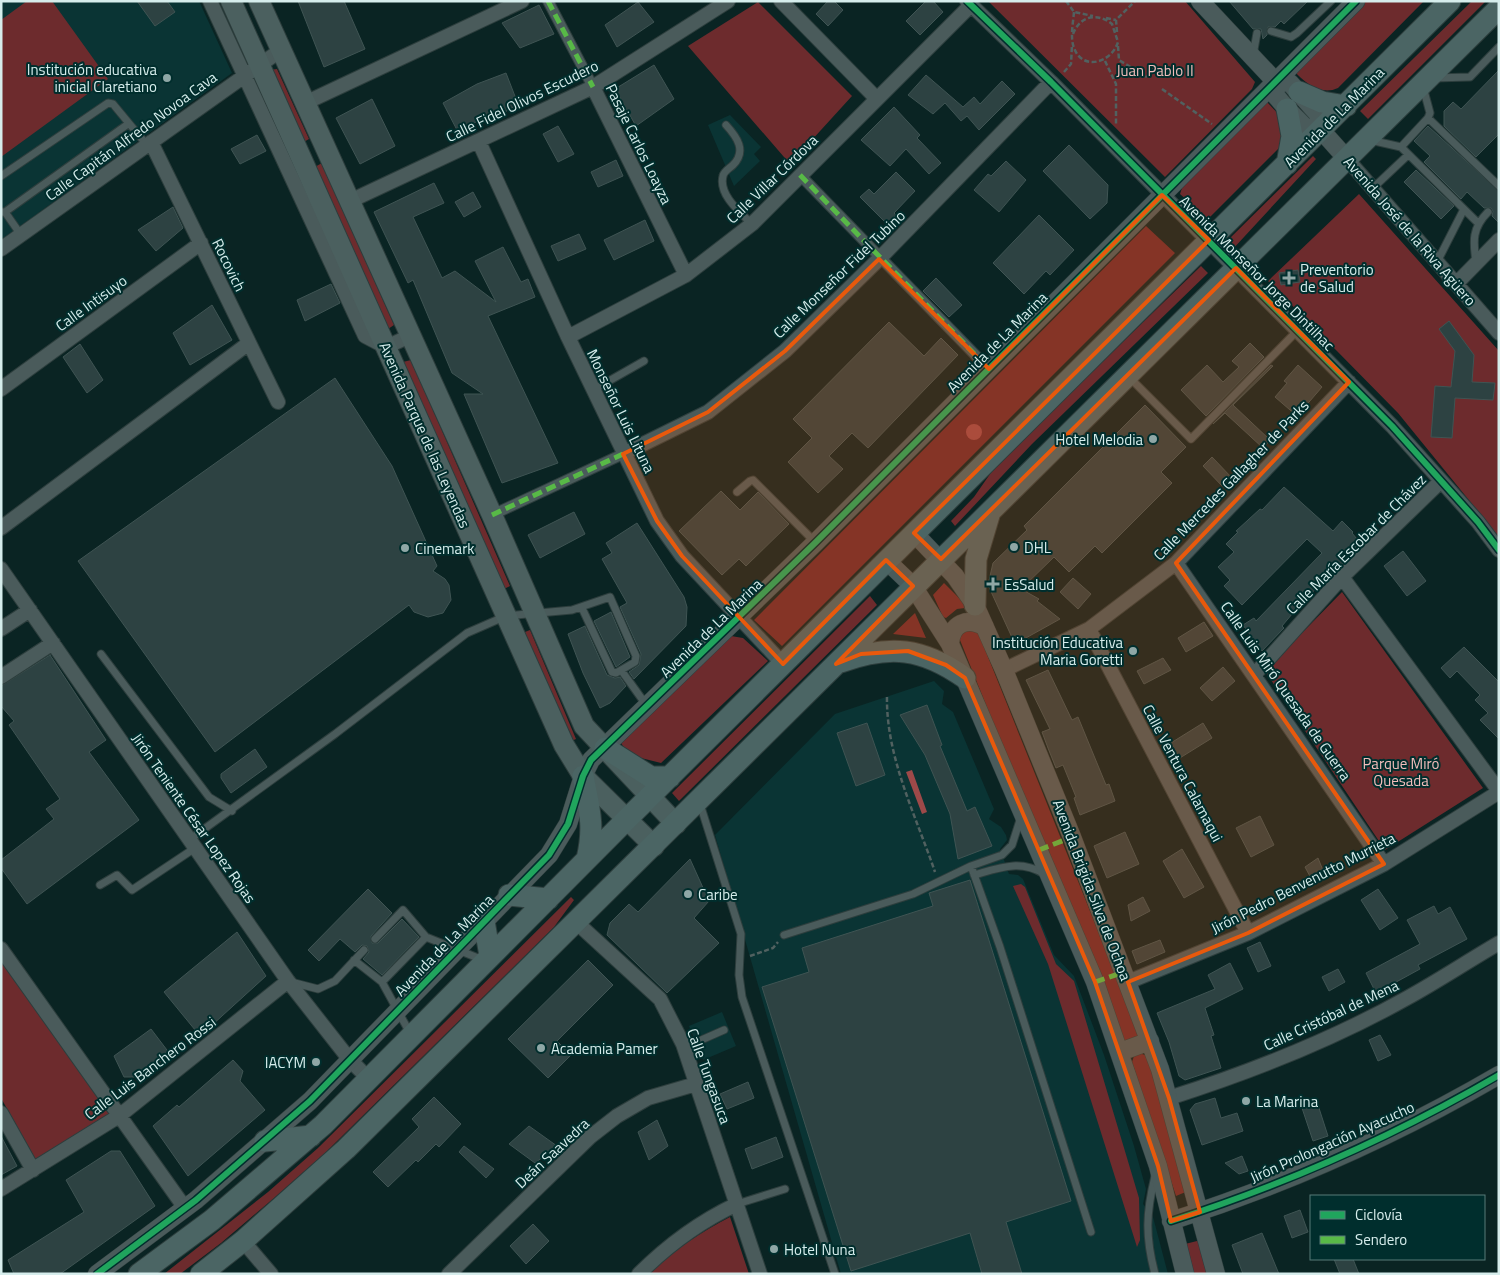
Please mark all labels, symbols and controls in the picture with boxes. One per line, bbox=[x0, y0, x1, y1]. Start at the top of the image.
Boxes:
street label: Calle Fidel Olivos Escudero bbox=[442, 54, 602, 148]
place label: Institución educativa inicial Claretiano bbox=[27, 58, 157, 98]
park label: Juan Pablo II bbox=[1116, 59, 1194, 82]
street label: Avenida de La Marina bbox=[1278, 61, 1390, 173]
street label: Calle Capitán Alfredo Novoa Cava bbox=[40, 65, 222, 206]
marker: Institución educativa inicial Claretiano bbox=[161, 72, 173, 84]
street label: Pasaje Carlos Loayza bbox=[600, 80, 678, 209]
street label: Calle Villar Córdova bbox=[721, 129, 823, 229]
street label: Avenida José de la Riva Agüero bbox=[1338, 151, 1482, 311]
street label: Avenida Monseñor Jorge Dintilhac bbox=[1174, 190, 1340, 356]
street label: Calle Monseñor Fidel Tubino bbox=[768, 204, 910, 343]
street label: Rocovich bbox=[206, 235, 252, 295]
place label: Preventorio de Salud bbox=[1300, 258, 1374, 298]
street label: Calle Intisuyo bbox=[50, 269, 132, 337]
marker: Preventorio de Salud bbox=[1282, 271, 1296, 285]
street label: Avenida de La Marina bbox=[941, 286, 1053, 398]
street label: Avenida Parque de las Leyendas bbox=[374, 338, 476, 532]
street label: Monseñor Luis Lituna bbox=[581, 345, 661, 477]
street label: Calle Mercedes Gallagher de Parks bbox=[1148, 394, 1314, 566]
place label: Hotel Melodia bbox=[1055, 428, 1143, 451]
marker: Hotel Melodia bbox=[1147, 433, 1159, 445]
street label: Calle María Escobar de Chávez bbox=[1281, 468, 1432, 619]
place label: DHL bbox=[1024, 536, 1051, 559]
place label: Cinemark bbox=[415, 537, 475, 560]
marker: DHL bbox=[1008, 541, 1020, 553]
marker: Cinemark bbox=[399, 542, 411, 554]
street label: Avenida de La Marina bbox=[655, 573, 768, 683]
place label: EsSalud bbox=[1004, 573, 1054, 596]
marker: EsSalud bbox=[986, 577, 1000, 591]
street label: Calle Luis Miró Quesada de Guerra bbox=[1215, 597, 1357, 786]
place label: Institución Educativa Maria Goretti bbox=[992, 631, 1123, 671]
marker: Institución Educativa Maria Goretti bbox=[1127, 645, 1139, 657]
street label: Calle Ventura Calamaqui bbox=[1137, 700, 1229, 846]
street label: Jirón Teniente César Lopez Rojas bbox=[126, 728, 262, 908]
park label: Parque Miró Quesada bbox=[1363, 752, 1440, 792]
street label: Avenida Brigida Silva de Ochoa bbox=[1047, 796, 1137, 984]
street label: Jirón Pedro Benvenutto Murrieta bbox=[1207, 826, 1400, 940]
place label: Caribe bbox=[698, 883, 738, 906]
street label: Avenida de La Marina bbox=[389, 888, 499, 1001]
marker: Caribe bbox=[682, 888, 694, 900]
street label: Calle Cristóbal de Mena bbox=[1260, 973, 1403, 1056]
street label: Calle Luis Banchero Rossi bbox=[79, 1011, 221, 1125]
street label: Calle Tungasuca bbox=[681, 1025, 737, 1128]
place label: Academia Pamer bbox=[551, 1037, 658, 1060]
marker: Academia Pamer bbox=[535, 1042, 547, 1054]
place label: IACYM bbox=[265, 1051, 306, 1074]
marker: IACYM bbox=[310, 1056, 322, 1068]
place label: La Marina bbox=[1256, 1090, 1319, 1113]
marker: La Marina bbox=[1240, 1095, 1252, 1107]
street label: Jirón Prolongación Ayacucho bbox=[1246, 1095, 1418, 1189]
street label: Deán Saavedra bbox=[510, 1112, 595, 1194]
legend bbox=[1310, 1195, 1485, 1260]
text: Ciclovía bbox=[1355, 1203, 1403, 1226]
text: Sendero bbox=[1355, 1228, 1407, 1251]
place label: Hotel Nuna bbox=[784, 1238, 856, 1261]
marker: Hotel Nuna bbox=[768, 1243, 780, 1255]

